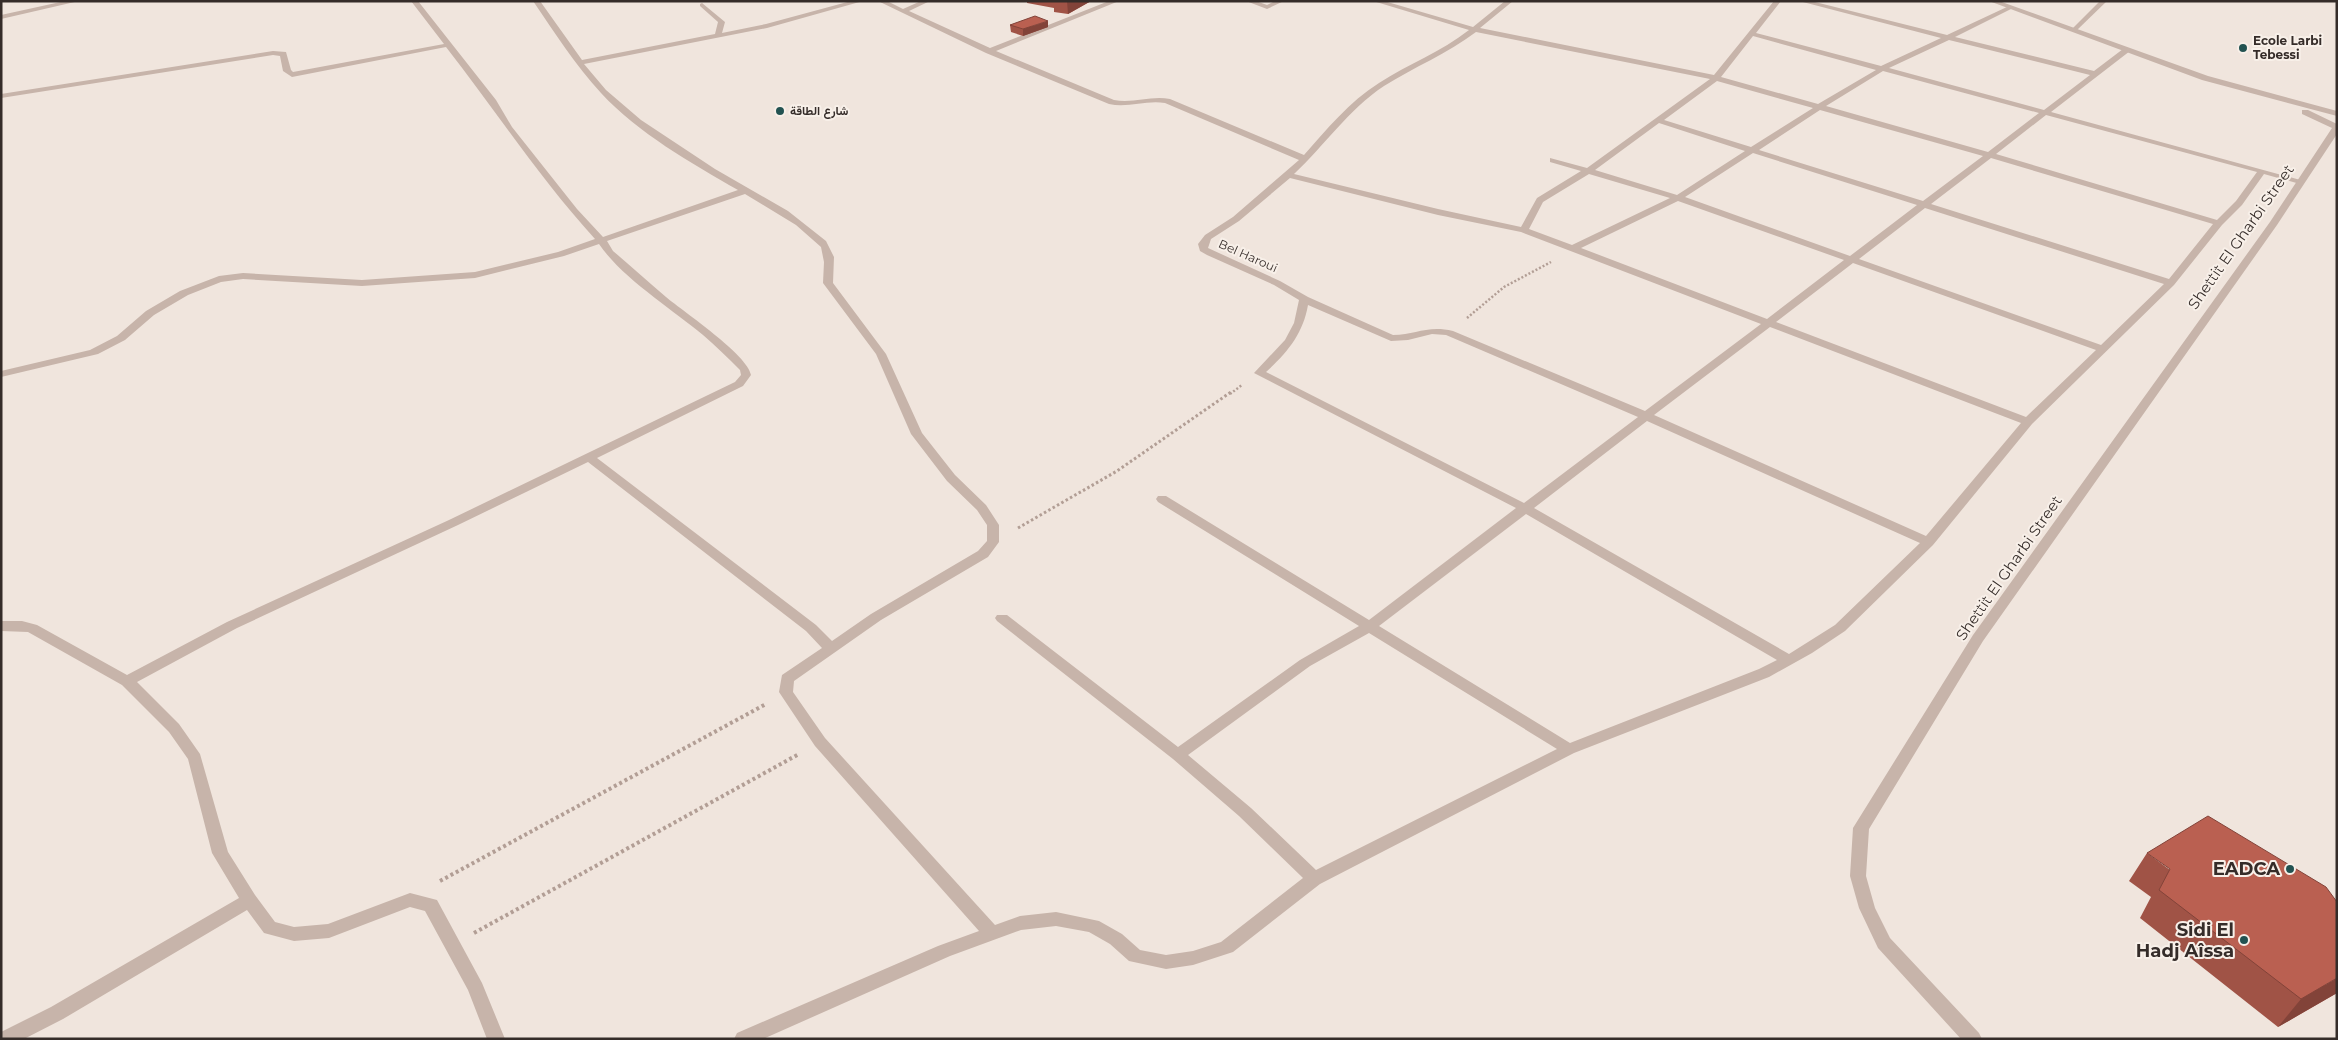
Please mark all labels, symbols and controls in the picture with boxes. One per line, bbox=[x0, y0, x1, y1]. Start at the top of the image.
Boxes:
place label: Ecole Larbi Tebessi bbox=[2253, 33, 2322, 62]
marker: Ecole Larbi Tebessi bbox=[2237, 42, 2249, 54]
place label: شارع الطاقة bbox=[790, 103, 849, 119]
marker: شارع الطاقة bbox=[774, 105, 786, 117]
street label: Shettit El Gharbi Street bbox=[2183, 161, 2298, 313]
street label: Bel Haroui bbox=[1216, 236, 1280, 275]
street label: Shettit El Gharbi Street bbox=[1951, 492, 2066, 644]
place label: EADCA bbox=[2213, 858, 2280, 880]
marker: EADCA bbox=[2284, 863, 2296, 875]
place label: Sidi El Hadj Aîssa bbox=[2136, 919, 2234, 962]
marker: Sidi El Hadj Aîssa bbox=[2238, 934, 2250, 946]

